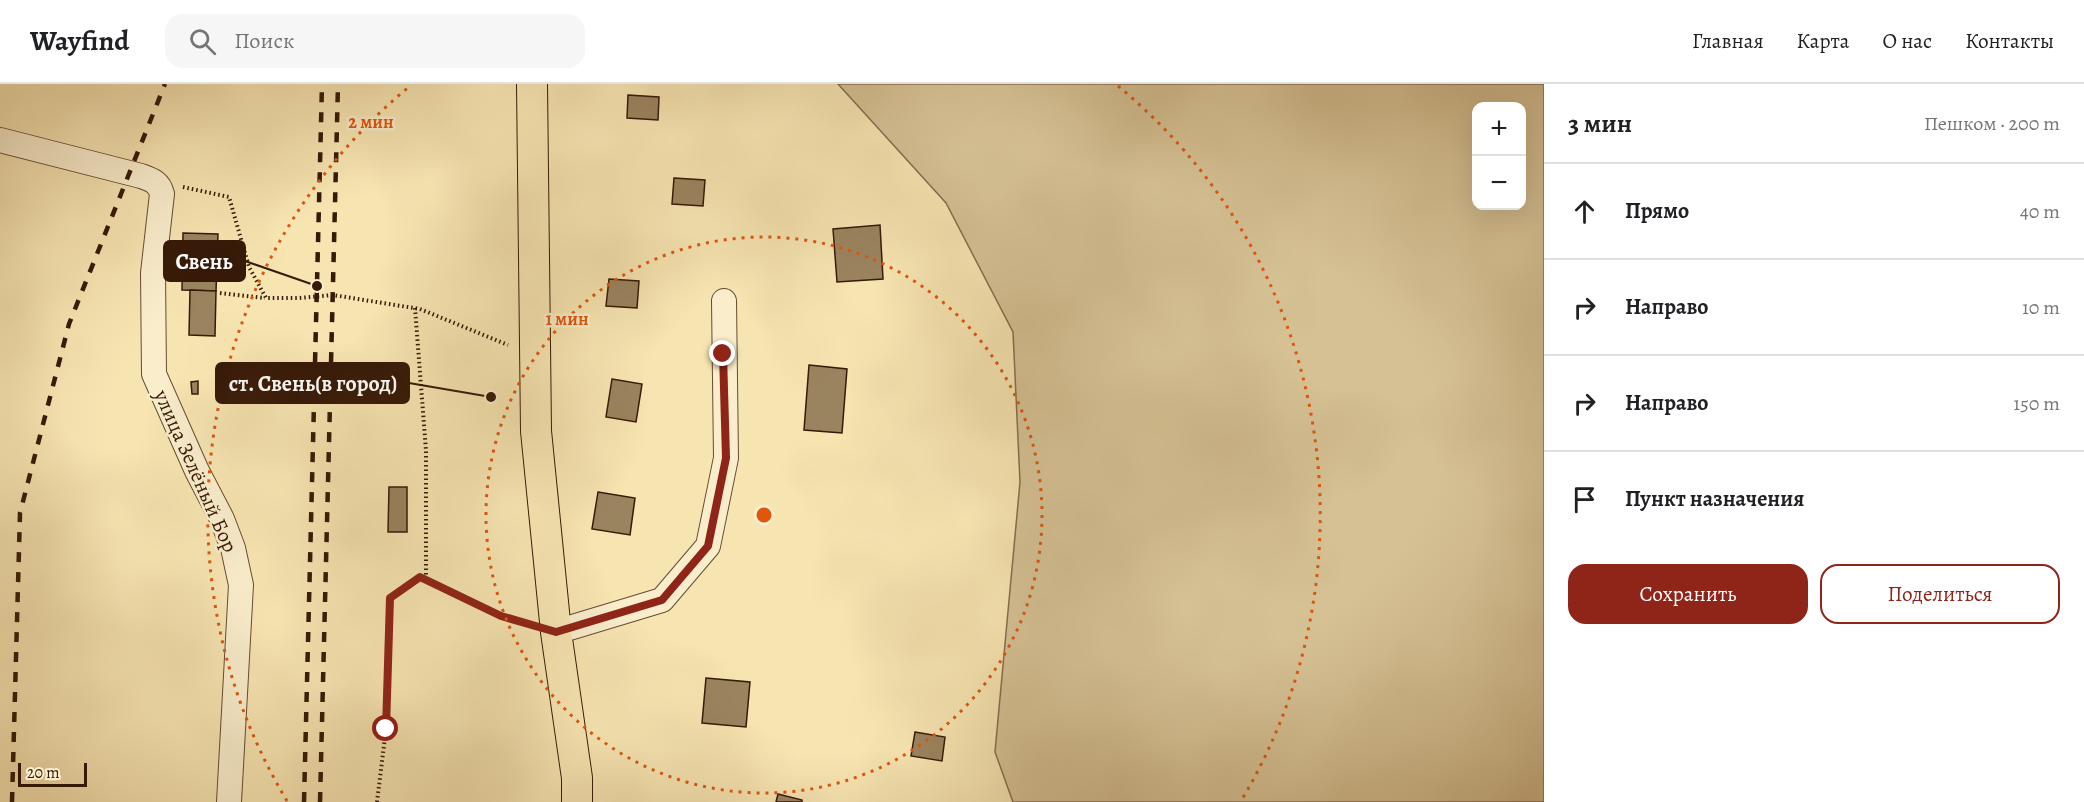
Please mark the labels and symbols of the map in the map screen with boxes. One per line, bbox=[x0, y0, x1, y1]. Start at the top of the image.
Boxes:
text: 2 мин bbox=[348, 110, 394, 134]
callout: Свень bbox=[164, 241, 245, 281]
text: Свень bbox=[175, 247, 233, 277]
text: 1 мин bbox=[545, 307, 589, 331]
route end bbox=[709, 340, 735, 366]
callout: ст. Свень(в город) bbox=[216, 363, 409, 403]
text: ст. Свень(в город) bbox=[229, 369, 397, 399]
street label: улица Зелёный Бор bbox=[147, 384, 244, 557]
centre of rings bbox=[754, 505, 774, 525]
route start bbox=[372, 715, 398, 741]
scale bar bbox=[18, 760, 87, 788]

